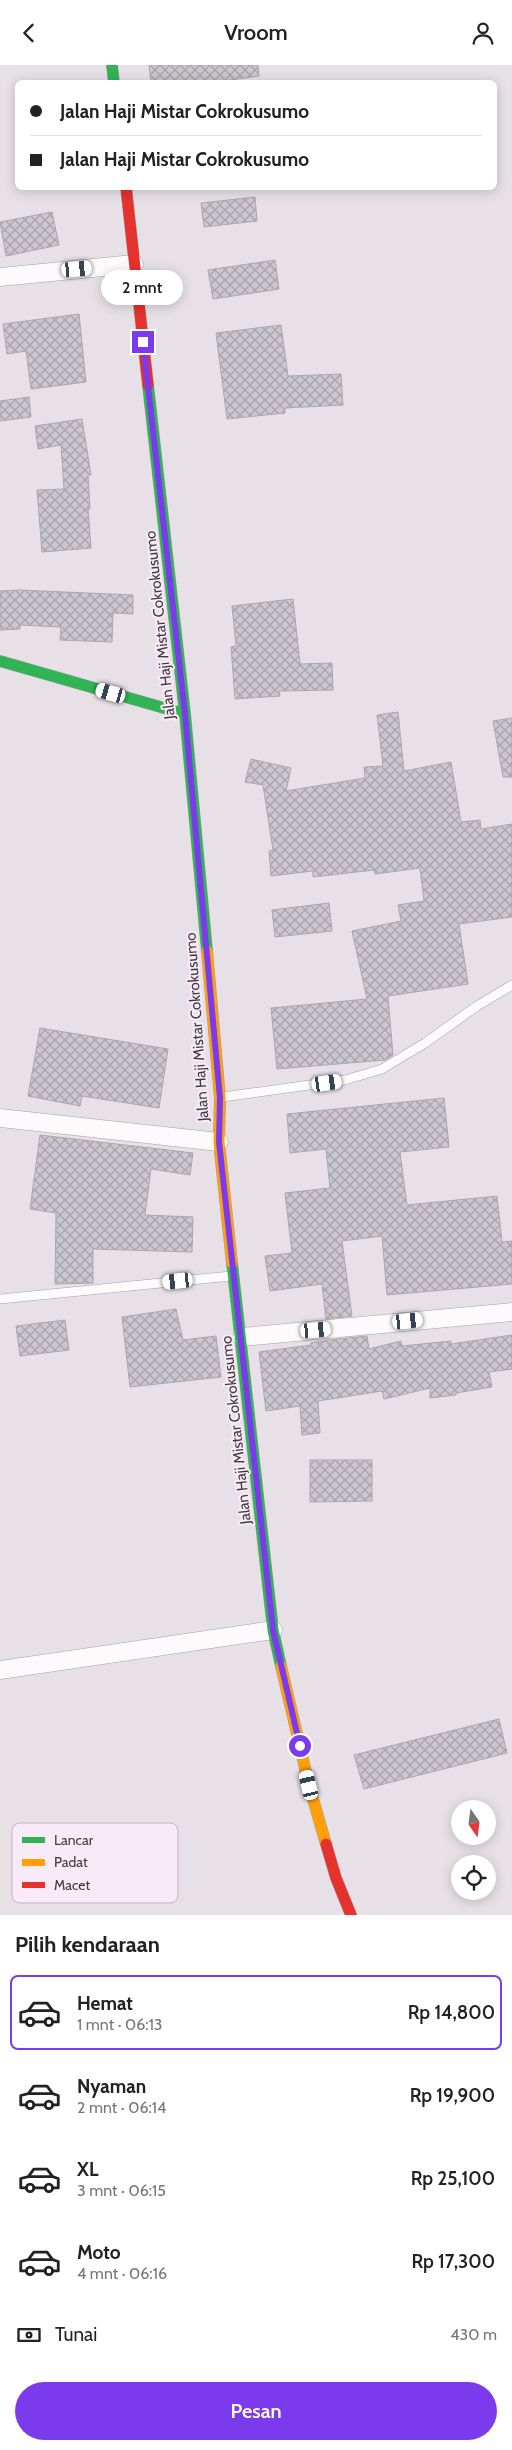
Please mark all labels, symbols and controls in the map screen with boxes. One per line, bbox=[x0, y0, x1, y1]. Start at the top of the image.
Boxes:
icon: back bbox=[15, 19, 43, 47]
text: Vroom bbox=[224, 19, 288, 46]
icon: person bbox=[469, 19, 497, 47]
text: Jalan Haji Mistar Cokrokusumo bbox=[60, 100, 309, 123]
text: Jalan Haji Mistar Cokrokusumo bbox=[60, 148, 309, 171]
car bbox=[61, 260, 92, 278]
callout: 2 mnt bbox=[102, 269, 184, 305]
text: 2 mnt bbox=[122, 278, 162, 297]
route end bbox=[132, 331, 154, 353]
street label: Jalan Haji Mistar Cokrokusumo bbox=[141, 530, 179, 721]
car bbox=[94, 682, 127, 704]
street label: Jalan Haji Mistar Cokrokusumo bbox=[181, 932, 213, 1123]
car bbox=[311, 1073, 342, 1093]
car bbox=[162, 1272, 193, 1290]
car bbox=[392, 1312, 423, 1330]
car bbox=[300, 1321, 331, 1339]
street label: Jalan Haji Mistar Cokrokusumo bbox=[217, 1335, 255, 1526]
route start bbox=[289, 1735, 311, 1757]
car bbox=[298, 1769, 319, 1801]
north arrow bbox=[451, 1800, 496, 1845]
map controls bbox=[451, 1800, 496, 1900]
legend bbox=[12, 1823, 178, 1903]
text: Lancar bbox=[54, 1831, 94, 1849]
text: Padat bbox=[54, 1853, 88, 1871]
button: locate bbox=[451, 1855, 496, 1900]
text: Macet bbox=[54, 1876, 90, 1894]
text: Pilih kendaraan bbox=[15, 1931, 160, 1958]
icon: car bbox=[17, 1990, 62, 2035]
text: Hemat bbox=[77, 1992, 133, 2015]
text: Rp 14,800 bbox=[408, 2001, 495, 2024]
text: 1 mnt · 06:13 bbox=[77, 2015, 163, 2034]
icon: car bbox=[17, 2073, 62, 2118]
text: Nyaman bbox=[77, 2075, 146, 2098]
text: Rp 19,900 bbox=[410, 2084, 495, 2107]
text: 2 mnt · 06:14 bbox=[77, 2098, 166, 2117]
icon: car bbox=[17, 2156, 62, 2201]
text: XL bbox=[77, 2158, 98, 2181]
text: Rp 25,100 bbox=[411, 2167, 495, 2190]
text: 3 mnt · 06:15 bbox=[77, 2181, 166, 2200]
icon: car bbox=[17, 2239, 62, 2284]
text: Moto bbox=[77, 2241, 121, 2264]
text: Rp 17,300 bbox=[411, 2250, 495, 2273]
text: 4 mnt · 06:16 bbox=[77, 2264, 167, 2283]
icon: cash bbox=[15, 2321, 43, 2349]
text: Tunai bbox=[55, 2323, 97, 2346]
text: 430 m bbox=[450, 2325, 497, 2344]
button: Pesan bbox=[15, 2382, 497, 2440]

